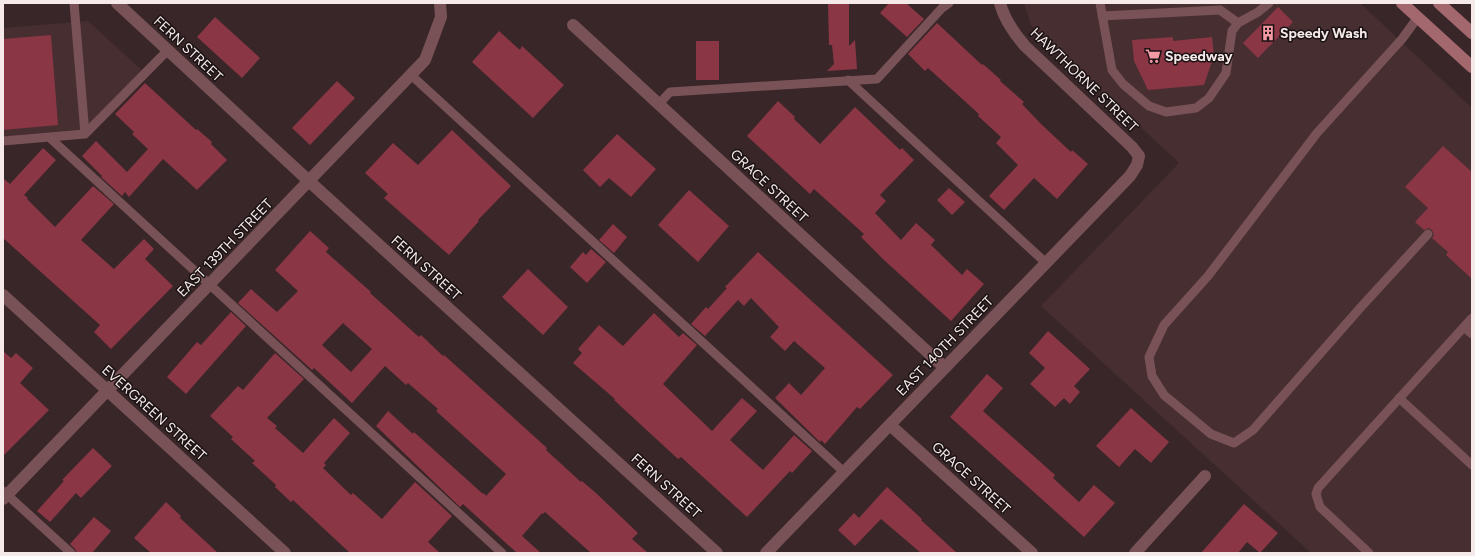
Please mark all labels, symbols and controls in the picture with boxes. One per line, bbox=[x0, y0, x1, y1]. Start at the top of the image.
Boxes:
street label: FERN STREET bbox=[150, 13, 226, 86]
street label: HAWTHORNE STREET bbox=[1027, 24, 1141, 136]
building icon: Speedy Wash bbox=[1259, 24, 1277, 42]
place label: Speedy Wash bbox=[1280, 25, 1367, 42]
supermarket icon: Speedway bbox=[1144, 47, 1162, 65]
place label: Speedway bbox=[1165, 48, 1233, 65]
street label: GRACE STREET bbox=[727, 146, 811, 226]
street label: EAST 139TH STREET bbox=[174, 195, 276, 301]
street label: FERN STREET bbox=[387, 232, 465, 304]
street label: EAST 140TH STREET bbox=[893, 292, 997, 399]
street label: EVERGREEN STREET bbox=[98, 362, 210, 465]
street label: GRACE STREET bbox=[928, 438, 1014, 518]
street label: FERN STREET bbox=[627, 450, 705, 522]

